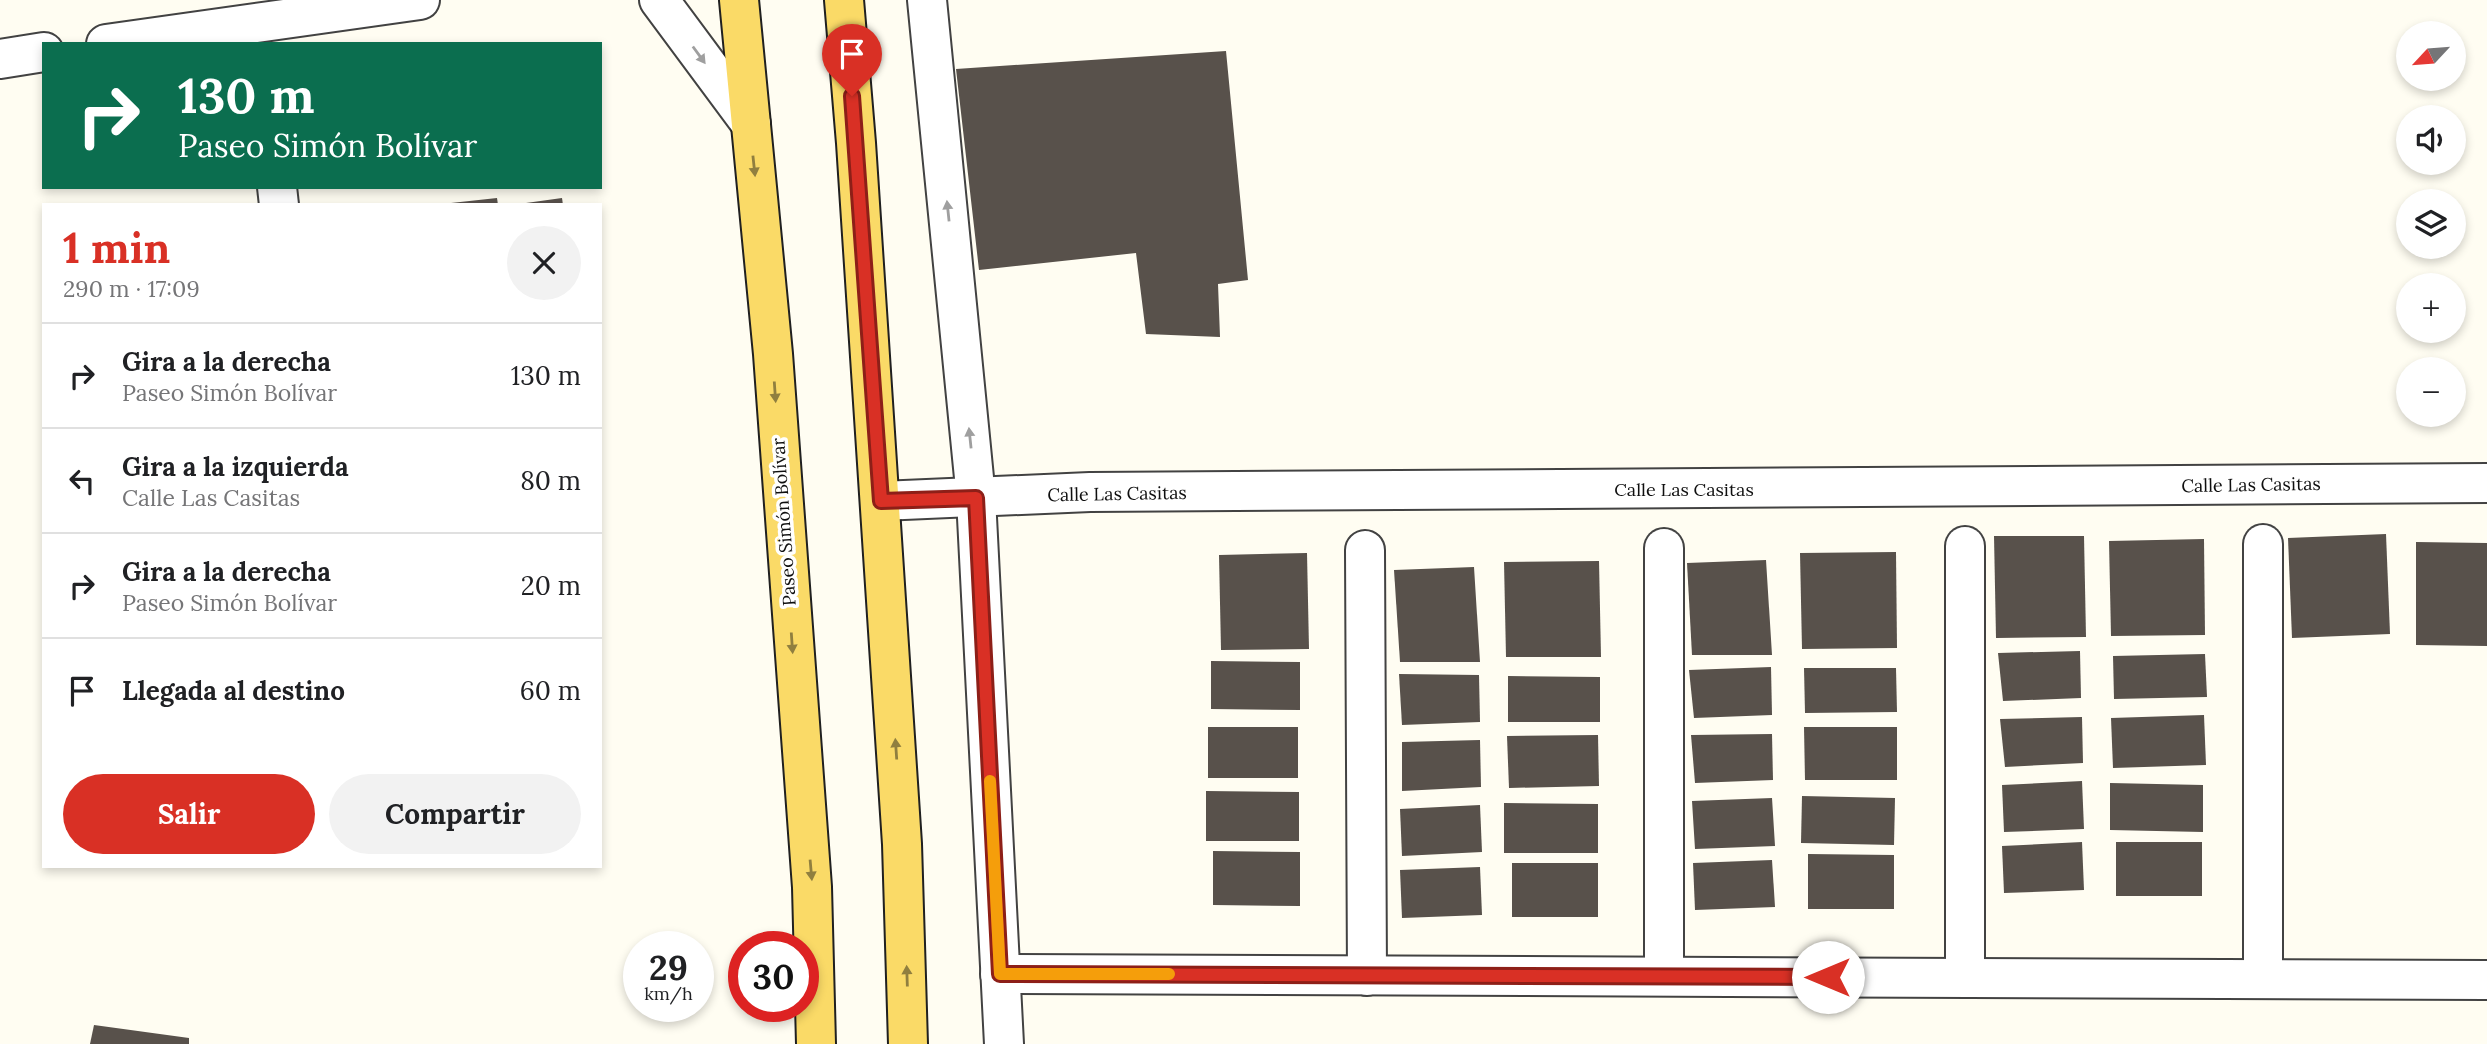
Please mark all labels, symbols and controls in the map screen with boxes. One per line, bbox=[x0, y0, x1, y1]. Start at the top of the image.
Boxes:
north arrow bbox=[2396, 21, 2466, 91]
map controls bbox=[2396, 21, 2466, 427]
pin bbox=[822, 24, 882, 96]
icon: arrive bbox=[833, 35, 871, 73]
one-way arrow bbox=[692, 46, 706, 64]
text: 130 m bbox=[178, 64, 314, 126]
icon: right bbox=[63, 70, 154, 161]
button: sound bbox=[2396, 105, 2466, 175]
text: Paseo Simón Bolívar bbox=[178, 125, 477, 166]
one-way arrow bbox=[749, 155, 760, 177]
button: layers bbox=[2396, 189, 2466, 259]
one-way arrow bbox=[942, 200, 953, 222]
text: 1 min bbox=[63, 221, 170, 275]
button: close bbox=[507, 226, 581, 300]
button: + bbox=[2396, 273, 2466, 343]
text: 290 m · 17:09 bbox=[63, 274, 200, 303]
text: Gira a la derecha bbox=[122, 345, 331, 378]
icon: right bbox=[63, 357, 101, 395]
button: − bbox=[2396, 357, 2466, 427]
text: 130 m bbox=[511, 359, 581, 392]
text: Paseo Simón Bolívar bbox=[122, 378, 337, 407]
one-way arrow bbox=[770, 381, 781, 403]
one-way arrow bbox=[965, 427, 976, 449]
street label: Paseo Simón Bolívar bbox=[766, 437, 801, 607]
text: Gira a la izquierda bbox=[122, 450, 349, 483]
icon: left bbox=[63, 462, 101, 500]
text: 80 m bbox=[520, 464, 581, 497]
street label: Calle Las Casitas bbox=[2181, 472, 2321, 497]
street label: Calle Las Casitas bbox=[1614, 478, 1754, 501]
street label: Calle Las Casitas bbox=[1047, 481, 1187, 506]
text: Calle Las Casitas bbox=[122, 483, 300, 512]
text: Gira a la derecha bbox=[122, 555, 331, 588]
icon: right bbox=[63, 567, 101, 605]
text: 20 m bbox=[521, 569, 581, 602]
text: Paseo Simón Bolívar bbox=[122, 588, 337, 617]
one-way arrow bbox=[787, 633, 798, 655]
icon: arrive bbox=[63, 672, 101, 710]
text: Llegada al destino bbox=[122, 674, 345, 707]
text: 60 m bbox=[520, 674, 581, 707]
one-way arrow bbox=[890, 737, 901, 759]
button: Salir bbox=[63, 774, 315, 854]
button: Compartir bbox=[329, 774, 581, 854]
one-way arrow bbox=[806, 859, 817, 881]
speed limit sign: 30 bbox=[728, 931, 819, 1022]
position arrow bbox=[1791, 940, 1865, 1014]
text: 29 bbox=[649, 945, 688, 990]
one-way arrow bbox=[902, 965, 913, 987]
text: km/h bbox=[644, 982, 693, 1005]

